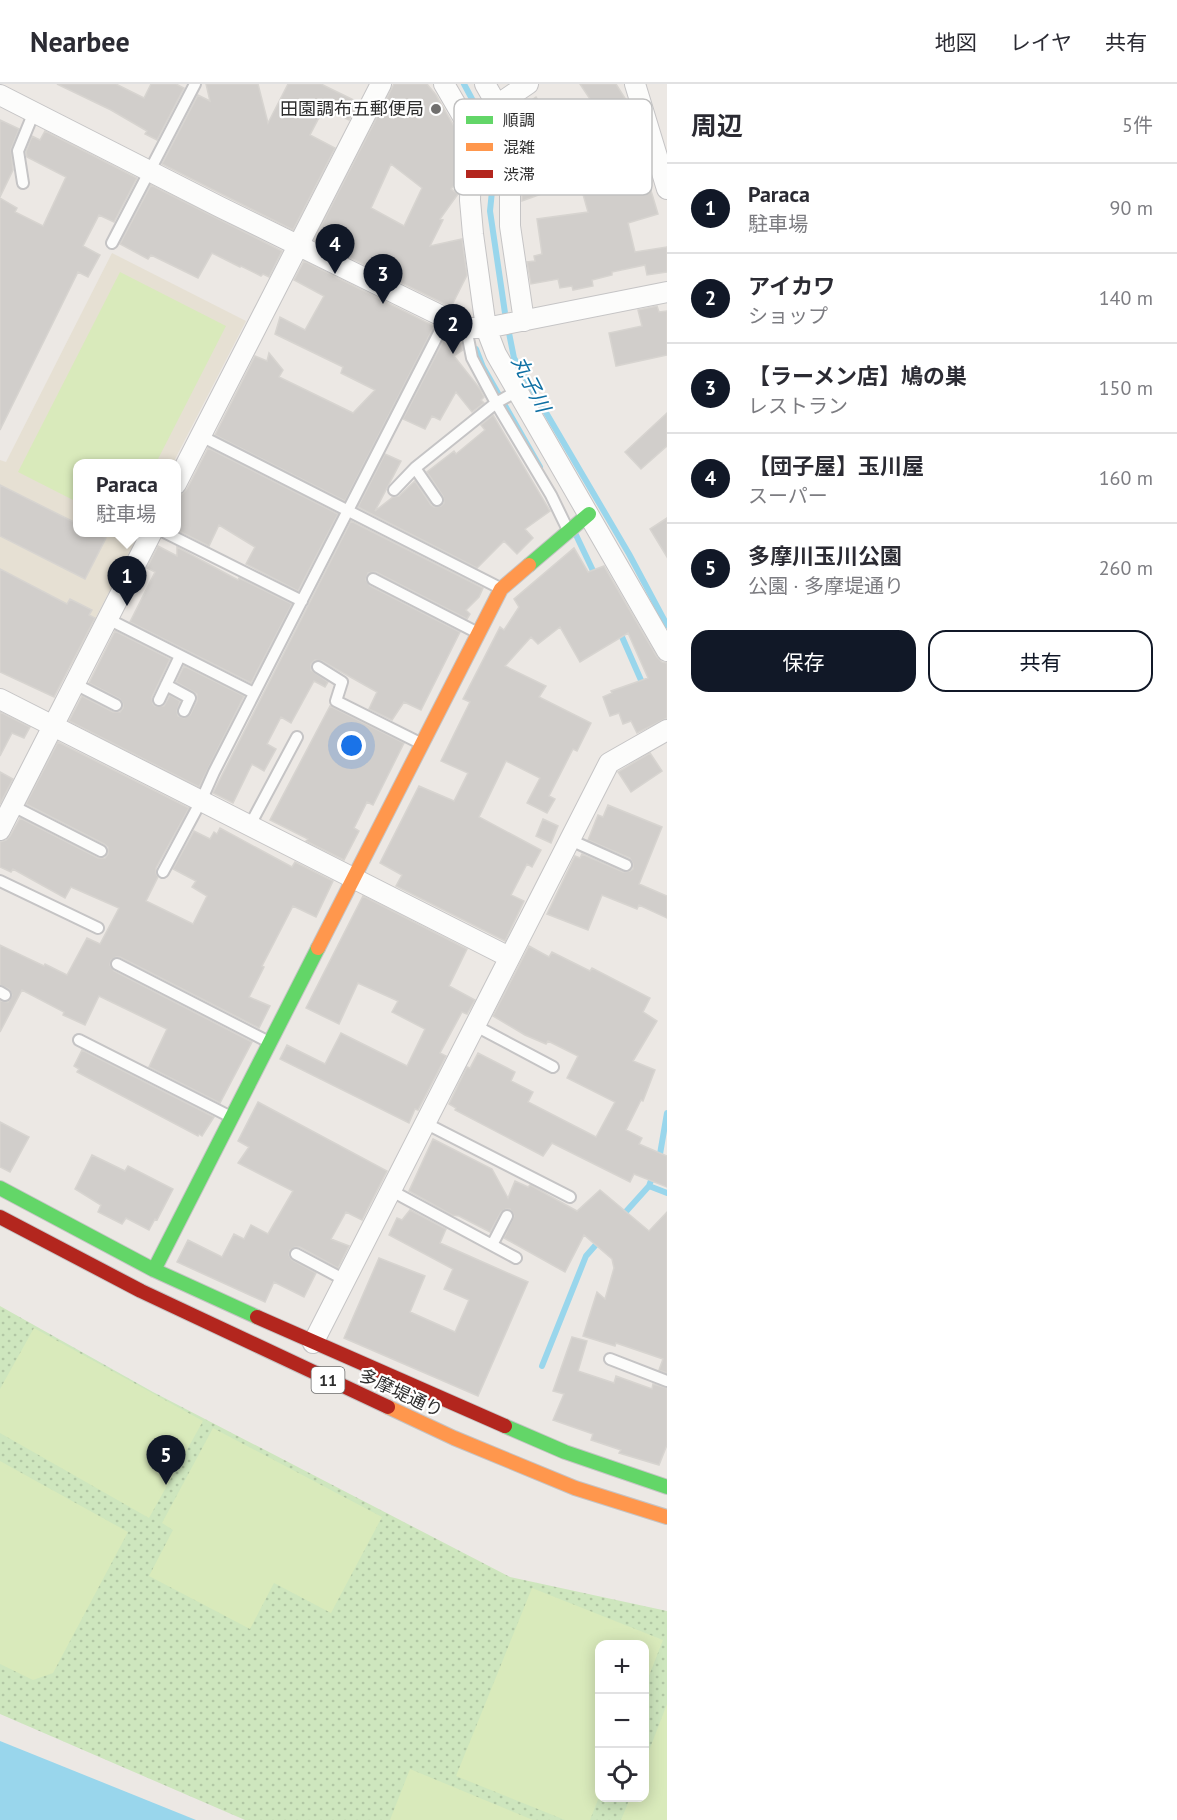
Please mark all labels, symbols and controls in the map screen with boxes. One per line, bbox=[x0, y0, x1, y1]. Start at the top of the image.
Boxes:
text: Nearbee bbox=[30, 23, 130, 60]
text: 地図 bbox=[935, 29, 977, 56]
text: レイヤ bbox=[1010, 29, 1072, 56]
text: 共有 bbox=[1105, 29, 1147, 56]
place label: 田園調布五郵便局 bbox=[280, 97, 424, 120]
legend bbox=[454, 99, 652, 195]
marker: 田園調布五郵便局 bbox=[429, 102, 443, 116]
text: 周辺 bbox=[691, 109, 743, 142]
text: 順調 bbox=[503, 110, 535, 130]
text: 5件 bbox=[1122, 112, 1153, 138]
text: 混雑 bbox=[503, 137, 535, 157]
text: 渋滞 bbox=[503, 164, 535, 184]
text: Paraca bbox=[748, 180, 810, 208]
text: 1 bbox=[705, 195, 716, 221]
text: 90 m bbox=[1110, 195, 1153, 221]
text: 駐車場 bbox=[748, 211, 808, 237]
pin: 4 bbox=[316, 224, 354, 274]
pin: 3 bbox=[364, 254, 403, 304]
text: アイカワ bbox=[748, 272, 835, 300]
text: 2 bbox=[705, 285, 716, 311]
text: 140 m bbox=[1099, 285, 1153, 311]
text: ショップ bbox=[748, 303, 828, 329]
pin: 2 bbox=[434, 304, 472, 354]
water label: 丸子川 bbox=[506, 351, 557, 418]
text: 【ラーメン店】鳩の巣 bbox=[748, 362, 967, 390]
text: 3 bbox=[705, 375, 716, 401]
text: 150 m bbox=[1099, 375, 1153, 401]
text: レストラン bbox=[748, 393, 848, 419]
text: 【団子屋】玉川屋 bbox=[748, 452, 924, 480]
popup bbox=[73, 459, 181, 537]
text: 4 bbox=[705, 465, 716, 491]
text: 160 m bbox=[1099, 465, 1153, 491]
text: Paraca bbox=[96, 470, 158, 498]
text: スーパー bbox=[748, 483, 828, 509]
text: 駐車場 bbox=[96, 501, 156, 527]
text: 多摩川玉川公園 bbox=[748, 542, 902, 570]
text: 5 bbox=[705, 555, 716, 581]
text: 260 m bbox=[1099, 555, 1153, 581]
pin: 1 bbox=[108, 556, 146, 606]
text: 公園 · 多摩堤通り bbox=[748, 573, 904, 599]
button: 保存 bbox=[691, 630, 916, 692]
button: 共有 bbox=[928, 630, 1153, 692]
your location bbox=[337, 731, 366, 760]
street label: 多摩堤通り bbox=[356, 1363, 447, 1422]
road number: 11 bbox=[312, 1367, 344, 1393]
pin: 5 bbox=[146, 1436, 186, 1485]
map controls bbox=[595, 1640, 649, 1802]
button: + bbox=[595, 1640, 649, 1694]
button: − bbox=[595, 1694, 649, 1748]
button: locate bbox=[595, 1748, 649, 1802]

